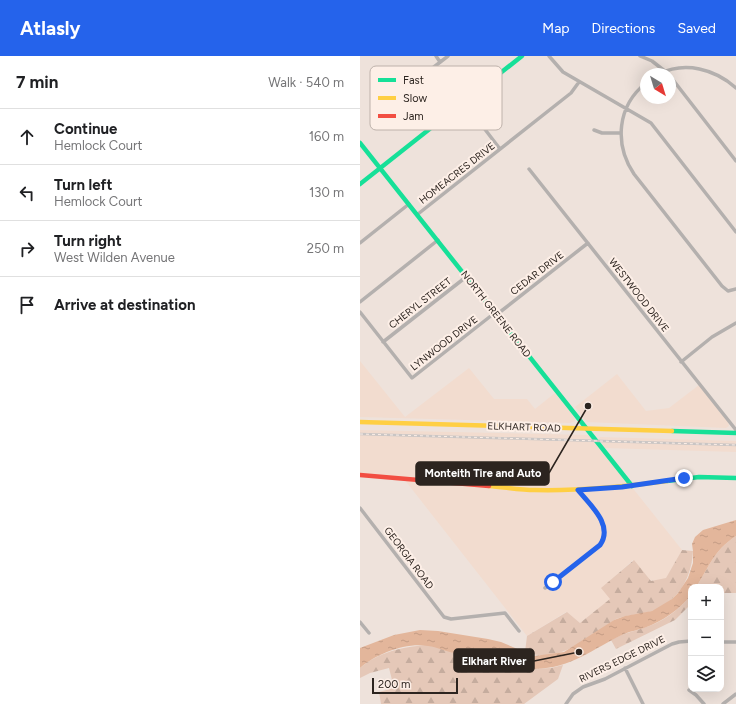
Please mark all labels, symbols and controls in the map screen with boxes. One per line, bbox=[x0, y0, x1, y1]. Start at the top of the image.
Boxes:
text: Atlasly bbox=[20, 17, 80, 40]
text: Map bbox=[542, 20, 570, 37]
text: Directions bbox=[592, 20, 655, 37]
text: Saved bbox=[677, 20, 716, 37]
legend bbox=[370, 66, 502, 130]
north arrow bbox=[640, 68, 676, 104]
text: 7 min bbox=[16, 72, 58, 92]
text: Fast bbox=[403, 74, 424, 87]
text: Walk · 540 m bbox=[268, 75, 344, 90]
text: Slow bbox=[403, 92, 427, 105]
text: Jam bbox=[403, 110, 424, 123]
text: Continue bbox=[54, 120, 117, 138]
icon: ahead bbox=[16, 126, 38, 148]
text: 160 m bbox=[309, 129, 344, 144]
text: Hemlock Court bbox=[54, 138, 142, 153]
street label: HOMEACRES DRIVE bbox=[416, 139, 498, 207]
text: Turn left bbox=[54, 176, 112, 194]
icon: left bbox=[16, 182, 38, 204]
text: 130 m bbox=[309, 185, 344, 200]
text: Hemlock Court bbox=[54, 194, 142, 209]
text: Turn right bbox=[54, 232, 122, 250]
icon: right bbox=[16, 238, 38, 260]
text: 250 m bbox=[307, 241, 344, 256]
street label: CEDAR DRIVE bbox=[508, 248, 566, 298]
text: West Wilden Avenue bbox=[54, 250, 175, 265]
street label: WESTWOOD DRIVE bbox=[606, 255, 672, 335]
street label: NORTH GREENE ROAD bbox=[458, 268, 534, 360]
street label: CHERYL STREET bbox=[386, 274, 454, 331]
icon: arrive bbox=[16, 294, 38, 316]
text: Arrive at destination bbox=[54, 296, 195, 314]
street label: LYNWOOD DRIVE bbox=[408, 313, 480, 373]
street label: ELKHART ROAD bbox=[487, 419, 561, 435]
callout: Monteith Tire and Auto bbox=[416, 462, 549, 485]
text: Monteith Tire and Auto bbox=[425, 467, 542, 480]
route end bbox=[675, 469, 693, 487]
street label: GEORGIA ROAD bbox=[381, 524, 437, 592]
route start bbox=[544, 573, 562, 591]
map controls bbox=[688, 584, 724, 692]
button: + bbox=[688, 584, 724, 620]
button: − bbox=[688, 620, 724, 656]
street label: RIVERS EDGE DRIVE bbox=[577, 632, 667, 685]
callout: Elkhart River bbox=[454, 649, 534, 672]
text: Elkhart River bbox=[462, 655, 527, 668]
button: layers bbox=[688, 656, 724, 692]
scale bar bbox=[372, 676, 458, 695]
text: 200 m bbox=[378, 678, 410, 691]

